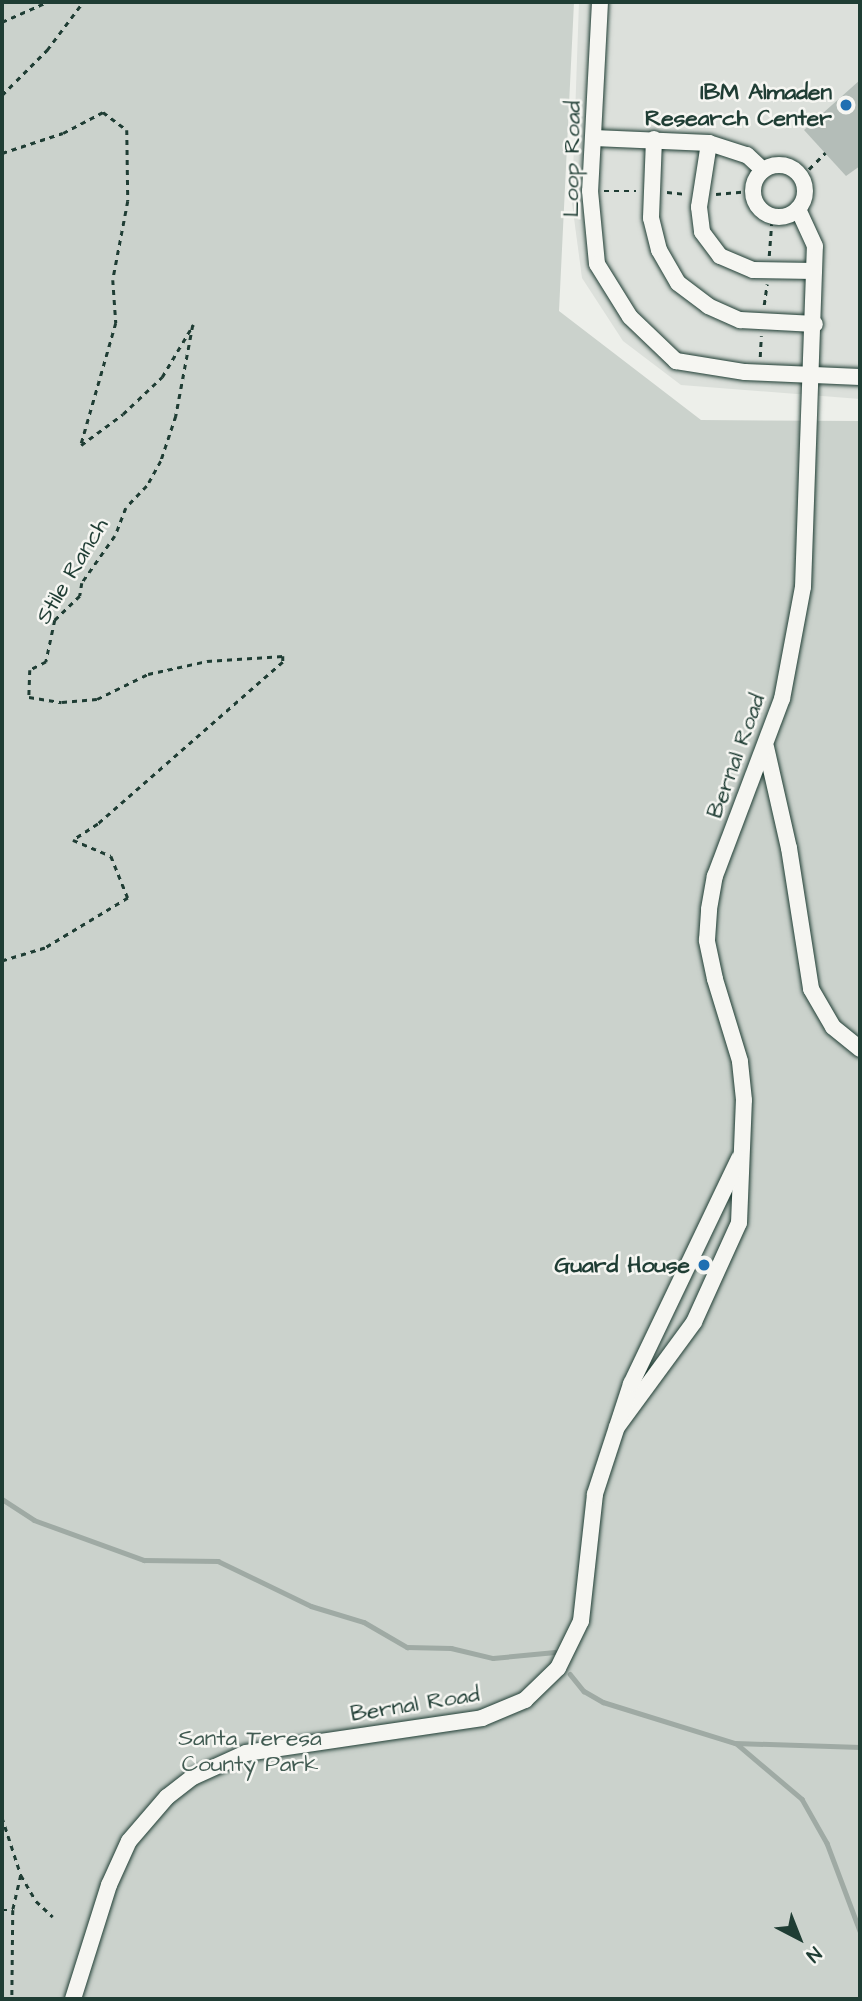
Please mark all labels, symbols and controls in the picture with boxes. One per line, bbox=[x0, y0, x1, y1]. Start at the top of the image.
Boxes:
place label: IBM Almaden Research Center bbox=[645, 78, 832, 132]
marker: IBM Almaden Research Center bbox=[838, 97, 854, 113]
street label: Loop Road bbox=[557, 100, 587, 218]
street label: Stile Ranch bbox=[30, 513, 114, 629]
street label: Bernal Road bbox=[701, 690, 771, 822]
place label: Guard House bbox=[554, 1251, 690, 1279]
marker: Guard House bbox=[696, 1257, 712, 1273]
street label: Bernal Road bbox=[348, 1680, 482, 1728]
park label: Santa Teresa County Park bbox=[178, 1724, 322, 1778]
north arrow bbox=[764, 1903, 834, 1973]
text: N bbox=[800, 1940, 827, 1968]

